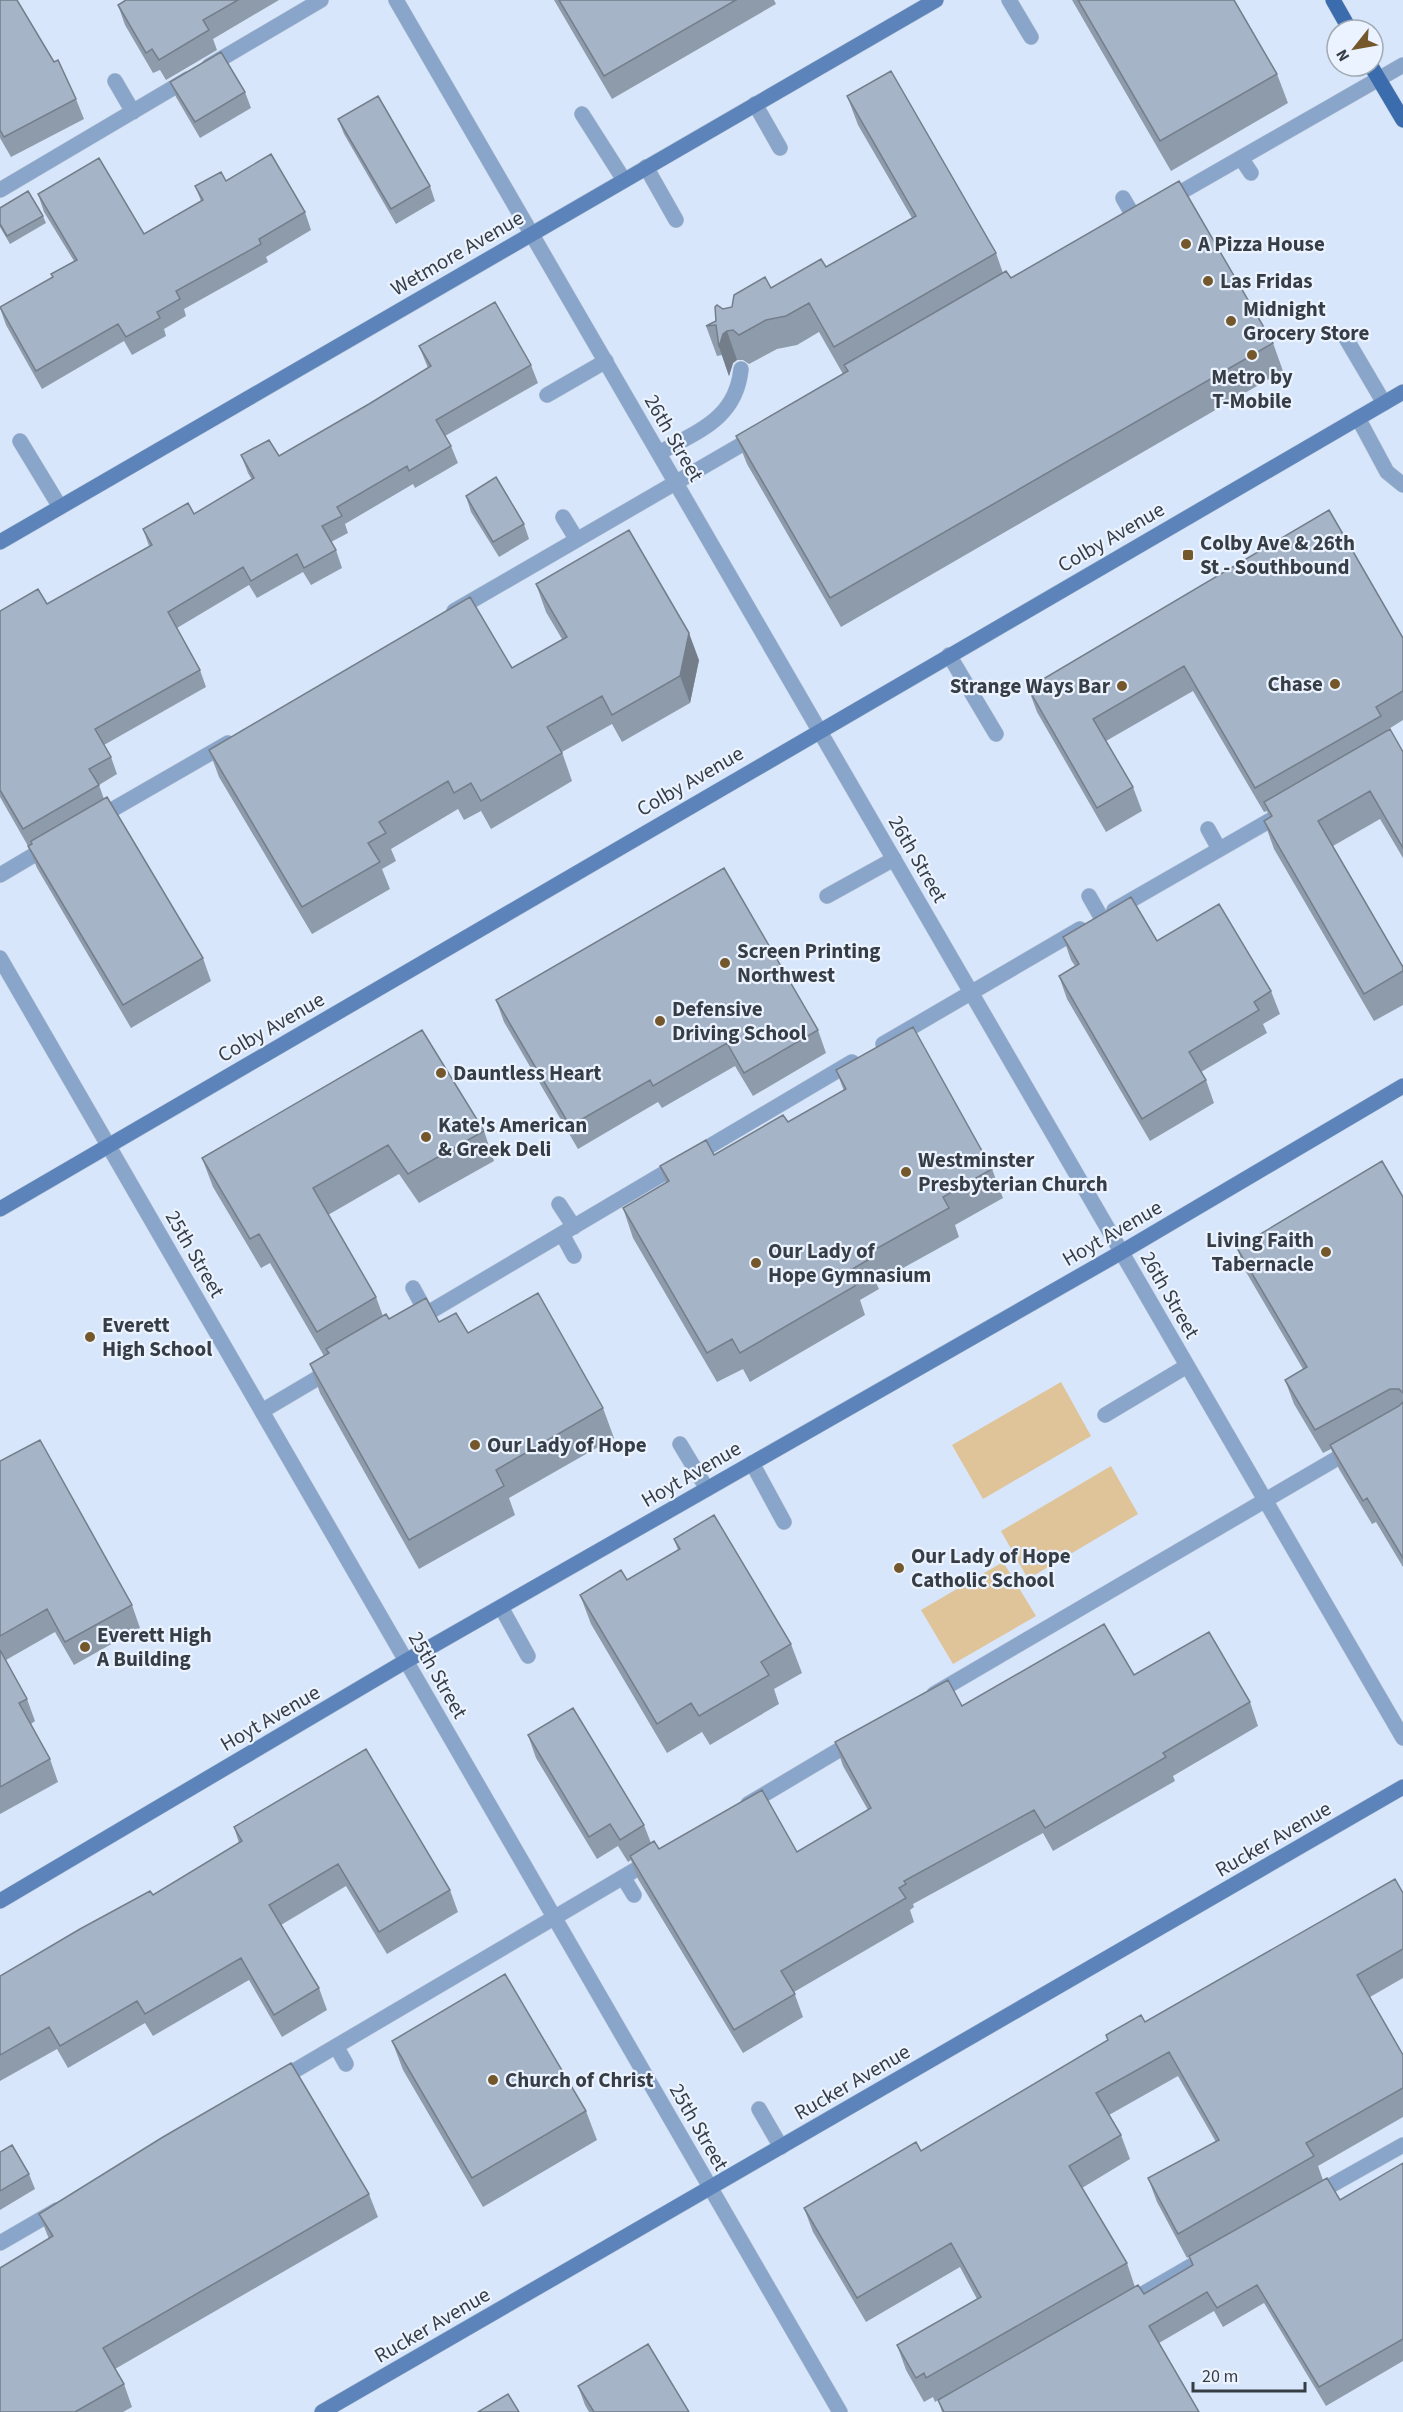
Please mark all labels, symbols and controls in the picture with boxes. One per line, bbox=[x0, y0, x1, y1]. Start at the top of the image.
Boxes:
north arrow bbox=[1325, 18, 1385, 78]
text: N bbox=[1331, 45, 1355, 65]
street label: Wetmore Avenue bbox=[385, 203, 529, 303]
place label: A Pizza House bbox=[1197, 229, 1325, 259]
marker: A Pizza House bbox=[1179, 237, 1193, 251]
place label: Las Fridas bbox=[1220, 266, 1313, 296]
marker: Las Fridas bbox=[1201, 274, 1215, 288]
place label: Midnight Grocery Store bbox=[1243, 294, 1370, 348]
marker: Midnight Grocery Store bbox=[1224, 314, 1238, 328]
marker: Metro by T-Mobile bbox=[1245, 348, 1259, 362]
place label: Metro by T-Mobile bbox=[1211, 362, 1293, 416]
street label: 26th Street bbox=[637, 389, 711, 487]
street label: Colby Avenue bbox=[1052, 494, 1170, 580]
place label: Colby Ave & 26th St - Southbound bbox=[1200, 528, 1355, 582]
marker: Colby Ave & 26th St - Southbound bbox=[1181, 548, 1195, 562]
place label: Chase bbox=[1268, 669, 1323, 699]
place label: Strange Ways Bar bbox=[950, 671, 1111, 701]
marker: Chase bbox=[1328, 677, 1342, 691]
marker: Strange Ways Bar bbox=[1115, 679, 1129, 693]
street label: Colby Avenue bbox=[631, 738, 749, 824]
street label: 26th Street bbox=[881, 810, 955, 908]
place label: Screen Printing Northwest bbox=[737, 936, 880, 990]
marker: Screen Printing Northwest bbox=[718, 956, 732, 970]
street label: Colby Avenue bbox=[212, 984, 330, 1070]
place label: Defensive Driving School bbox=[672, 994, 807, 1048]
marker: Defensive Driving School bbox=[653, 1014, 667, 1028]
place label: Dauntless Heart bbox=[453, 1058, 601, 1088]
marker: Dauntless Heart bbox=[434, 1066, 448, 1080]
place label: Kate's American & Greek Deli bbox=[438, 1110, 587, 1164]
marker: Kate's American & Greek Deli bbox=[419, 1130, 433, 1144]
place label: Westminster Presbyterian Church bbox=[918, 1145, 1108, 1199]
marker: Westminster Presbyterian Church bbox=[899, 1165, 913, 1179]
street label: Hoyt Avenue bbox=[1057, 1192, 1167, 1274]
street label: 25th Street bbox=[158, 1205, 232, 1303]
place label: Living Faith Tabernacle bbox=[1206, 1225, 1314, 1279]
place label: Our Lady of Hope Gymnasium bbox=[768, 1236, 931, 1290]
marker: Living Faith Tabernacle bbox=[1319, 1245, 1333, 1259]
street label: 26th Street bbox=[1133, 1246, 1207, 1344]
marker: Our Lady of Hope Gymnasium bbox=[749, 1256, 763, 1270]
place label: Everett High School bbox=[102, 1310, 212, 1364]
marker: Everett High School bbox=[83, 1330, 97, 1344]
place label: Our Lady of Hope bbox=[487, 1430, 647, 1460]
street label: Hoyt Avenue bbox=[636, 1433, 746, 1515]
marker: Our Lady of Hope bbox=[468, 1438, 482, 1452]
place label: Our Lady of Hope Catholic School bbox=[911, 1541, 1071, 1595]
marker: Our Lady of Hope Catholic School bbox=[892, 1561, 906, 1575]
place label: Everett High A Building bbox=[96, 1620, 212, 1674]
street label: 25th Street bbox=[401, 1626, 475, 1724]
marker: Everett High A Building bbox=[78, 1640, 92, 1654]
street label: Hoyt Avenue bbox=[215, 1677, 325, 1759]
street label: Rucker Avenue bbox=[1209, 1794, 1337, 1884]
street label: Rucker Avenue bbox=[788, 2037, 916, 2127]
place label: Church of Christ bbox=[505, 2065, 654, 2095]
marker: Church of Christ bbox=[486, 2073, 500, 2087]
street label: 25th Street bbox=[662, 2078, 736, 2176]
street label: Rucker Avenue bbox=[368, 2280, 496, 2370]
scale bar bbox=[1193, 2355, 1306, 2393]
text: 20 m bbox=[1202, 2364, 1238, 2389]

